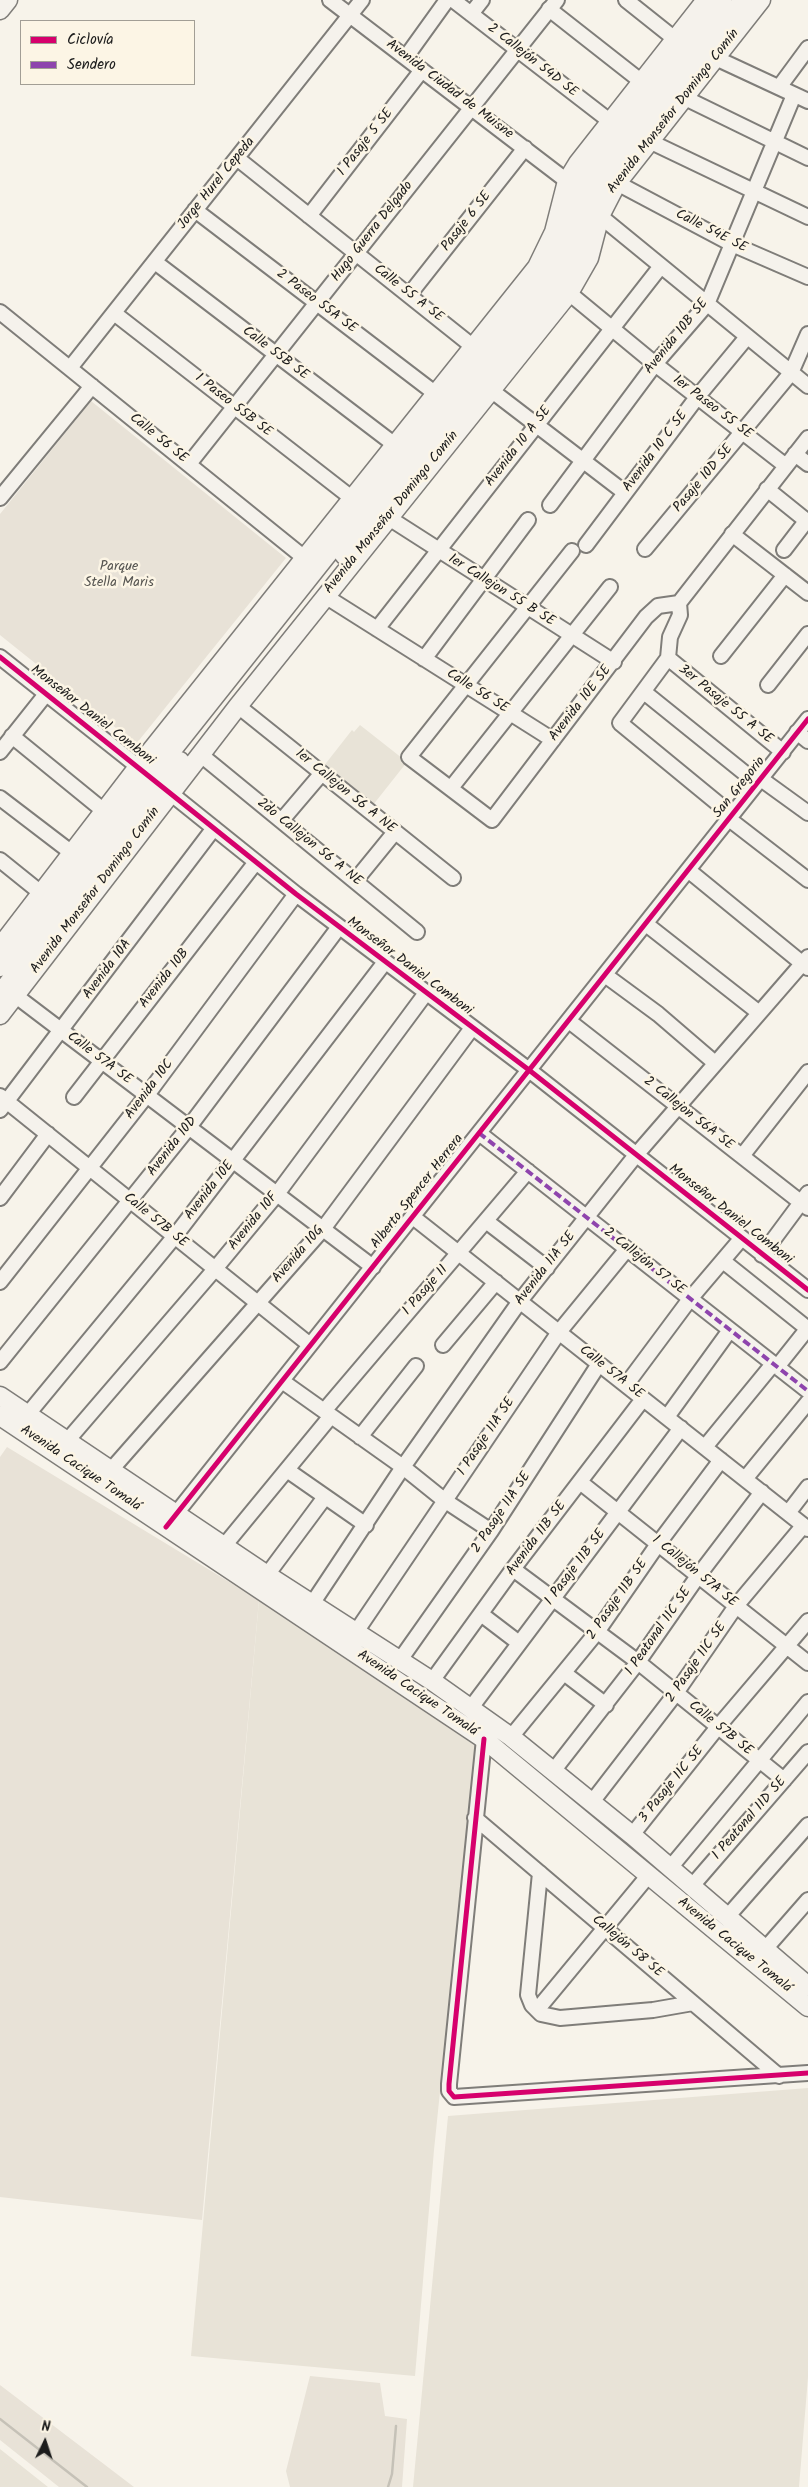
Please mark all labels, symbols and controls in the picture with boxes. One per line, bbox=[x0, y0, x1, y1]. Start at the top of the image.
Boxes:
legend bbox=[20, 20, 195, 85]
street label: 2 Callejón 54D SE bbox=[483, 20, 581, 102]
street label: Avenida Monseñor Domingo Comín bbox=[604, 26, 744, 198]
text: Ciclovía bbox=[67, 28, 114, 52]
street label: Avenida Ciudad de Muisne bbox=[382, 37, 516, 143]
text: Sendero bbox=[67, 53, 116, 77]
street label: 1 Pasaje 5 SE bbox=[334, 106, 398, 180]
street label: Jorge Hurel Cepeda bbox=[175, 135, 259, 233]
street label: Hugo Guerra Delgado bbox=[328, 178, 418, 286]
street label: Pasaje 6 SE bbox=[438, 189, 496, 255]
street label: Calle 54E SE bbox=[672, 207, 750, 257]
street label: Calle 55 A SE bbox=[370, 261, 446, 327]
street label: 2 Paseo 55A SE bbox=[272, 266, 360, 338]
street label: Avenida 10B SE bbox=[641, 296, 713, 378]
street label: Calle 55B SE bbox=[238, 324, 312, 384]
street label: 1 Paseo 55B SE bbox=[191, 371, 275, 441]
street label: 1er Paseo 55 SE bbox=[669, 373, 755, 443]
street label: Avenida 10 A SE bbox=[482, 403, 556, 491]
street label: Avenida 10 C SE bbox=[620, 408, 692, 496]
street label: Calle 56 SE bbox=[125, 410, 191, 468]
street label: Avenida Monseñor Domingo Comín bbox=[321, 428, 463, 598]
street label: Pasaje 10D SE bbox=[671, 441, 737, 517]
street label: 1er Callejon 55 B SE bbox=[444, 551, 558, 631]
park label: Parque Stella Maris bbox=[84, 560, 154, 592]
street label: Monseñor Daniel Comboni bbox=[26, 662, 158, 770]
street label: 3er Pasaje 55 A SE bbox=[674, 662, 776, 748]
street label: Avenida 10E SE bbox=[546, 663, 616, 745]
street label: Calle 56 SE bbox=[443, 666, 511, 718]
street label: 1er Callejon 56 A NE bbox=[291, 746, 399, 838]
street label: San Gregorio bbox=[710, 754, 770, 822]
street label: 2do Callejon 56 A NE bbox=[253, 795, 365, 891]
street label: Avenida Monseñor Domingo Comín bbox=[28, 804, 164, 978]
street label: Monseñor Daniel Comboni bbox=[343, 914, 475, 1020]
street label: Avenida 10A bbox=[80, 937, 136, 1003]
street label: Avenida 10B bbox=[137, 946, 193, 1012]
street label: Calle 57A SE bbox=[63, 1029, 135, 1089]
street label: Avenida 10C bbox=[122, 1057, 178, 1123]
street label: 2 Callejon 56A SE bbox=[640, 1074, 736, 1154]
street label: Avenida 10D bbox=[144, 1114, 202, 1180]
street label: Alberto Spencer Herrera bbox=[368, 1131, 468, 1253]
street label: Avenida 10E bbox=[182, 1158, 238, 1224]
street label: Monseñor Daniel Comboni bbox=[664, 1161, 796, 1269]
street label: Calle 57B SE bbox=[119, 1190, 191, 1252]
street label: Avenida 10F bbox=[226, 1190, 282, 1254]
street label: Avenida 10G bbox=[269, 1223, 329, 1287]
street label: 2 Callejón 57 SE bbox=[599, 1225, 689, 1299]
street label: Avenida 11A SE bbox=[512, 1229, 580, 1309]
street label: 1 Pasaje 11 bbox=[400, 1262, 452, 1320]
street label: Calle 57A SE bbox=[575, 1343, 647, 1403]
street label: 1 Pasaje 11A SE bbox=[455, 1395, 519, 1479]
street label: Avenida Cacique Tomalá bbox=[16, 1422, 144, 1516]
street label: 2 Pasaje 11A SE bbox=[469, 1469, 535, 1557]
street label: Avenida 11B SE bbox=[503, 1498, 571, 1580]
street label: 1 Pasaje 11B SE bbox=[542, 1527, 610, 1609]
street label: 1 Callejón 57A SE bbox=[648, 1532, 740, 1612]
street label: 2 Pasaje 11B SE bbox=[584, 1556, 652, 1644]
street label: 1 Peatonal 11C SE bbox=[622, 1585, 696, 1679]
street label: 2 Pasaje 11C SE bbox=[663, 1620, 731, 1706]
street label: Avenida Cacique Tomalá bbox=[353, 1647, 481, 1741]
street label: Calle 57B SE bbox=[684, 1698, 756, 1760]
street label: 3 Pasaje 11C SE bbox=[636, 1743, 708, 1827]
street label: 1 Peatonal 11D SE bbox=[709, 1774, 791, 1864]
street label: Avenida Cacique Tomalá bbox=[674, 1895, 794, 1997]
street label: Callejón 58 SE bbox=[588, 1912, 666, 1982]
text: N bbox=[41, 2416, 51, 2438]
north arrow bbox=[20, 2417, 70, 2467]

